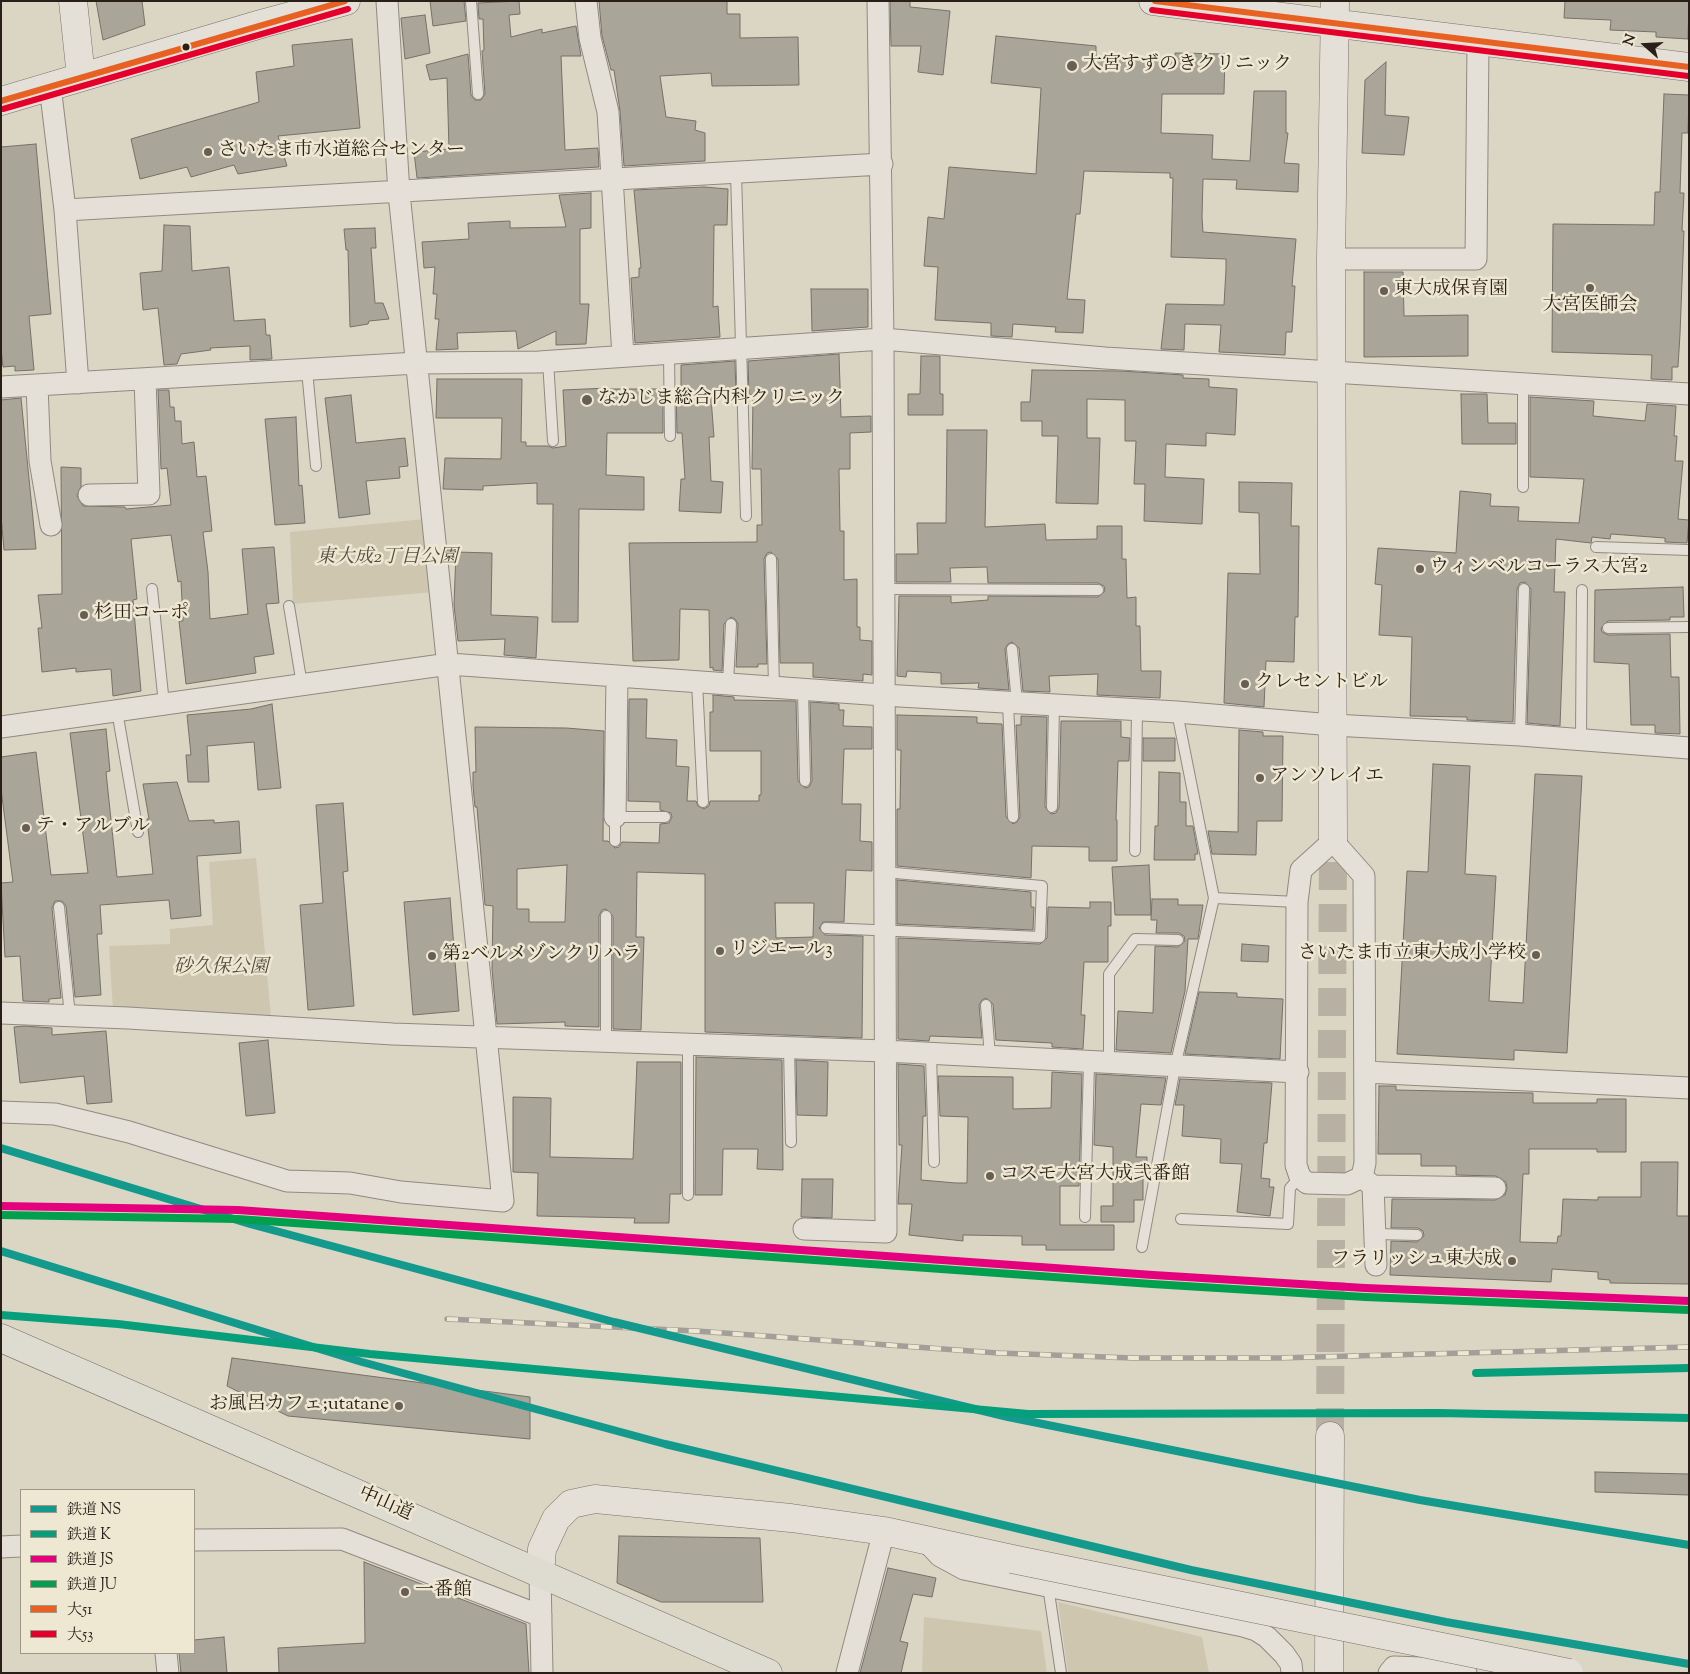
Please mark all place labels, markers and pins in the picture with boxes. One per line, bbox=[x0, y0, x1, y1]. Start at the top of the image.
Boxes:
unlabelled marker bbox=[181, 42, 191, 52]
place label: 大宮すずのきクリニック bbox=[1083, 55, 1292, 77]
marker: 大宮すずのきクリニック bbox=[1065, 59, 1079, 73]
place label: さいたま市水道総合センター bbox=[218, 141, 465, 163]
marker: さいたま市水道総合センター bbox=[202, 146, 214, 158]
place label: 東大成保育園 bbox=[1394, 280, 1508, 302]
marker: 大宮医師会 bbox=[1584, 282, 1596, 294]
marker: 東大成保育園 bbox=[1378, 285, 1390, 297]
place label: 大宮医師会 bbox=[1543, 296, 1637, 318]
place label: なかじま総合内科クリニック bbox=[598, 389, 845, 411]
marker: なかじま総合内科クリニック bbox=[580, 393, 594, 407]
place label: ウィンベルコーラス大宮2 bbox=[1430, 558, 1648, 580]
marker: ウィンベルコーラス大宮2 bbox=[1414, 563, 1426, 575]
place label: 杉田コーポ bbox=[94, 604, 189, 626]
marker: 杉田コーポ bbox=[78, 609, 90, 621]
place label: クレセントビル bbox=[1255, 673, 1388, 695]
marker: クレセントビル bbox=[1239, 678, 1251, 690]
place label: アンソレイエ bbox=[1270, 767, 1384, 789]
marker: アンソレイエ bbox=[1254, 772, 1266, 784]
place label: テ・アルブル bbox=[36, 817, 150, 839]
marker: テ・アルブル bbox=[20, 822, 32, 834]
place label: リジエール3 bbox=[730, 940, 833, 962]
place label: さいたま市立東大成小学校 bbox=[1298, 944, 1526, 966]
place label: 第2ベルメゾンクリハラ bbox=[442, 945, 641, 967]
marker: リジエール3 bbox=[714, 945, 726, 957]
marker: さいたま市立東大成小学校 bbox=[1530, 949, 1542, 961]
marker: 第2ベルメゾンクリハラ bbox=[426, 950, 438, 962]
place label: コスモ大宮大成弐番館 bbox=[1000, 1165, 1190, 1187]
marker: コスモ大宮大成弐番館 bbox=[984, 1170, 996, 1182]
place label: フラリッシュ東大成 bbox=[1331, 1250, 1502, 1272]
marker: フラリッシュ東大成 bbox=[1506, 1255, 1518, 1267]
place label: お風呂カフェ;utatane bbox=[209, 1395, 389, 1417]
marker: お風呂カフェ;utatane bbox=[393, 1400, 405, 1412]
place label: 一番館 bbox=[415, 1581, 472, 1603]
marker: 一番館 bbox=[399, 1586, 411, 1598]

